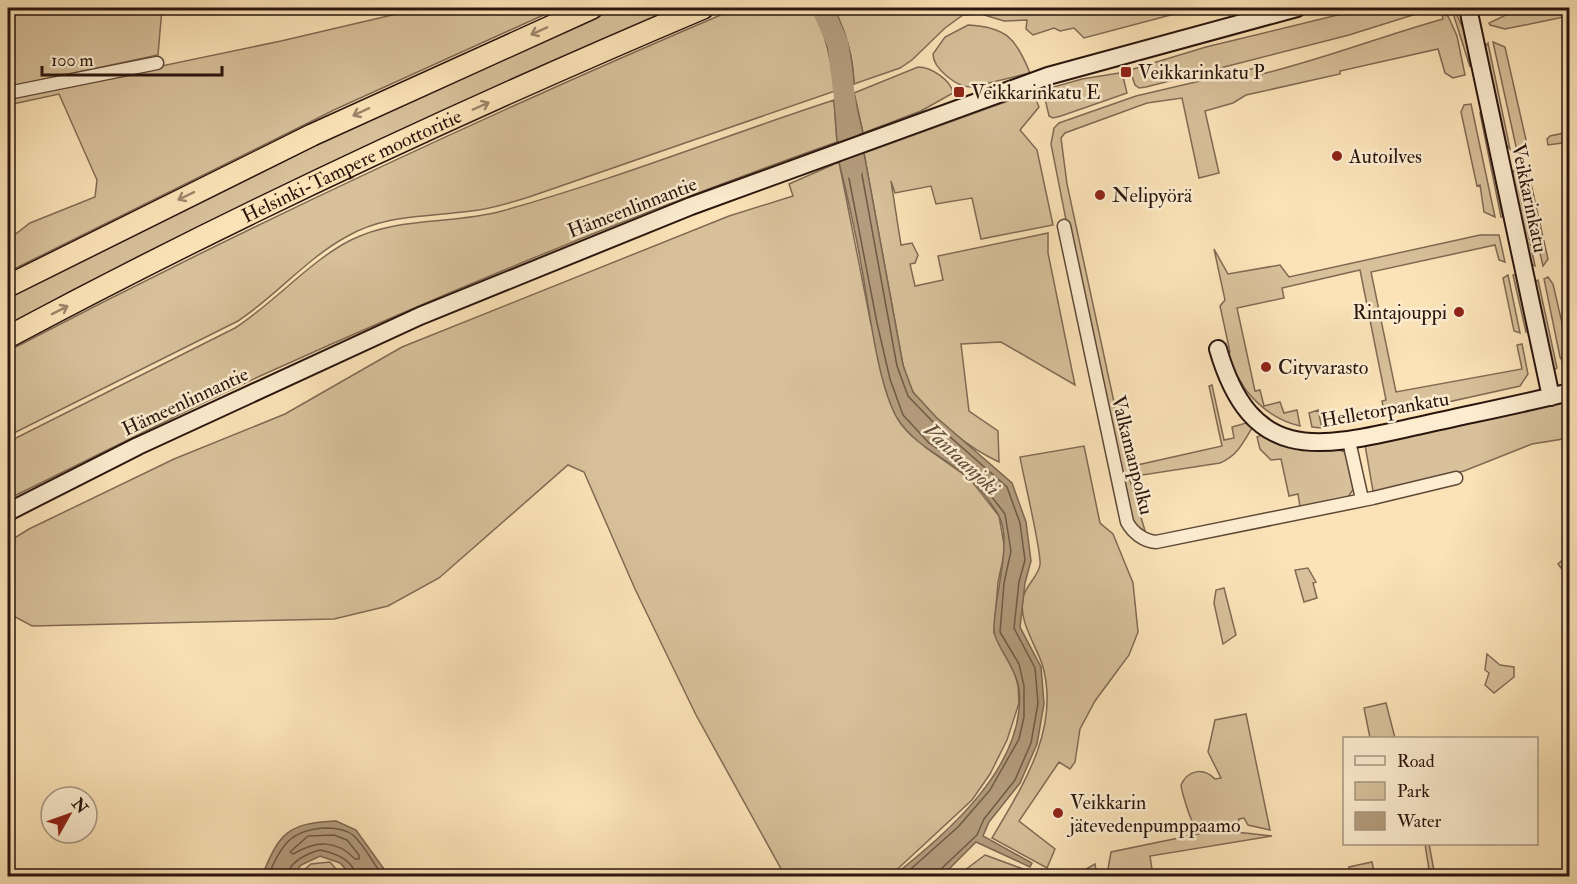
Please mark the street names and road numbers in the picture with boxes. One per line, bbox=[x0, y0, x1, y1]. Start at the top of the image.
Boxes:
street label: Helsinki-Tampere moottoritie bbox=[238, 103, 466, 229]
street label: Veikkarinkatu bbox=[1506, 141, 1553, 255]
street label: Hämeenlinnantie bbox=[564, 171, 700, 244]
street label: Hämeenlinnantie bbox=[118, 361, 252, 442]
street label: Helletorpankatu bbox=[1319, 386, 1451, 434]
street label: Valkamanpolku bbox=[1105, 393, 1159, 518]

